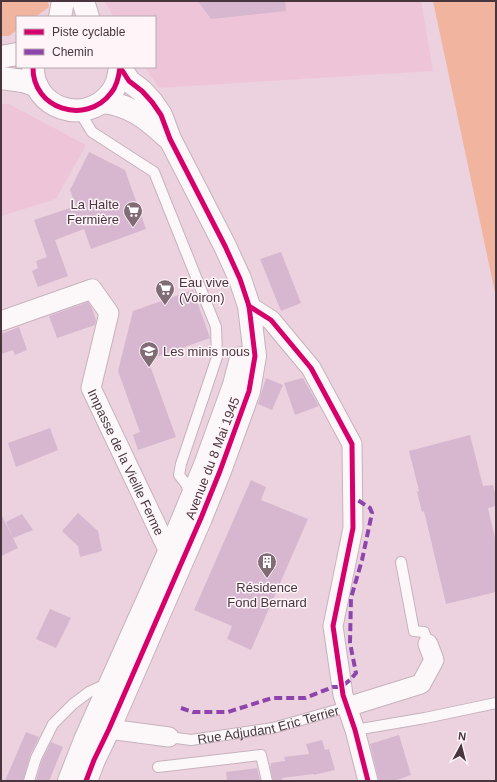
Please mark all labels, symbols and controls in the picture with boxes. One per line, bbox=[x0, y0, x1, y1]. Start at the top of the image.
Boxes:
legend bbox=[16, 16, 156, 68]
text: Piste cyclable bbox=[52, 25, 126, 39]
text: Chemin bbox=[52, 45, 93, 59]
place label: La Halte Fermière bbox=[67, 197, 119, 227]
supermarket icon: La Halte Fermière bbox=[122, 200, 144, 228]
place label: Eau vive (Voiron) bbox=[179, 275, 229, 305]
supermarket icon: Eau vive (Voiron) bbox=[154, 278, 176, 306]
school or university icon: Les minis nous bbox=[138, 340, 160, 368]
place label: Les minis nous bbox=[163, 344, 250, 359]
street label: Impasse de la Vieille Ferme bbox=[85, 387, 167, 538]
street label: Avenue du 8 Mai 1945 bbox=[182, 395, 243, 521]
building icon: Résidence Fond Bernard bbox=[256, 551, 278, 579]
place label: Résidence Fond Bernard bbox=[227, 580, 307, 610]
street label: Rue Adjudant Eric Terrier bbox=[196, 702, 341, 747]
north arrow bbox=[441, 726, 481, 766]
text: N bbox=[458, 730, 467, 743]

